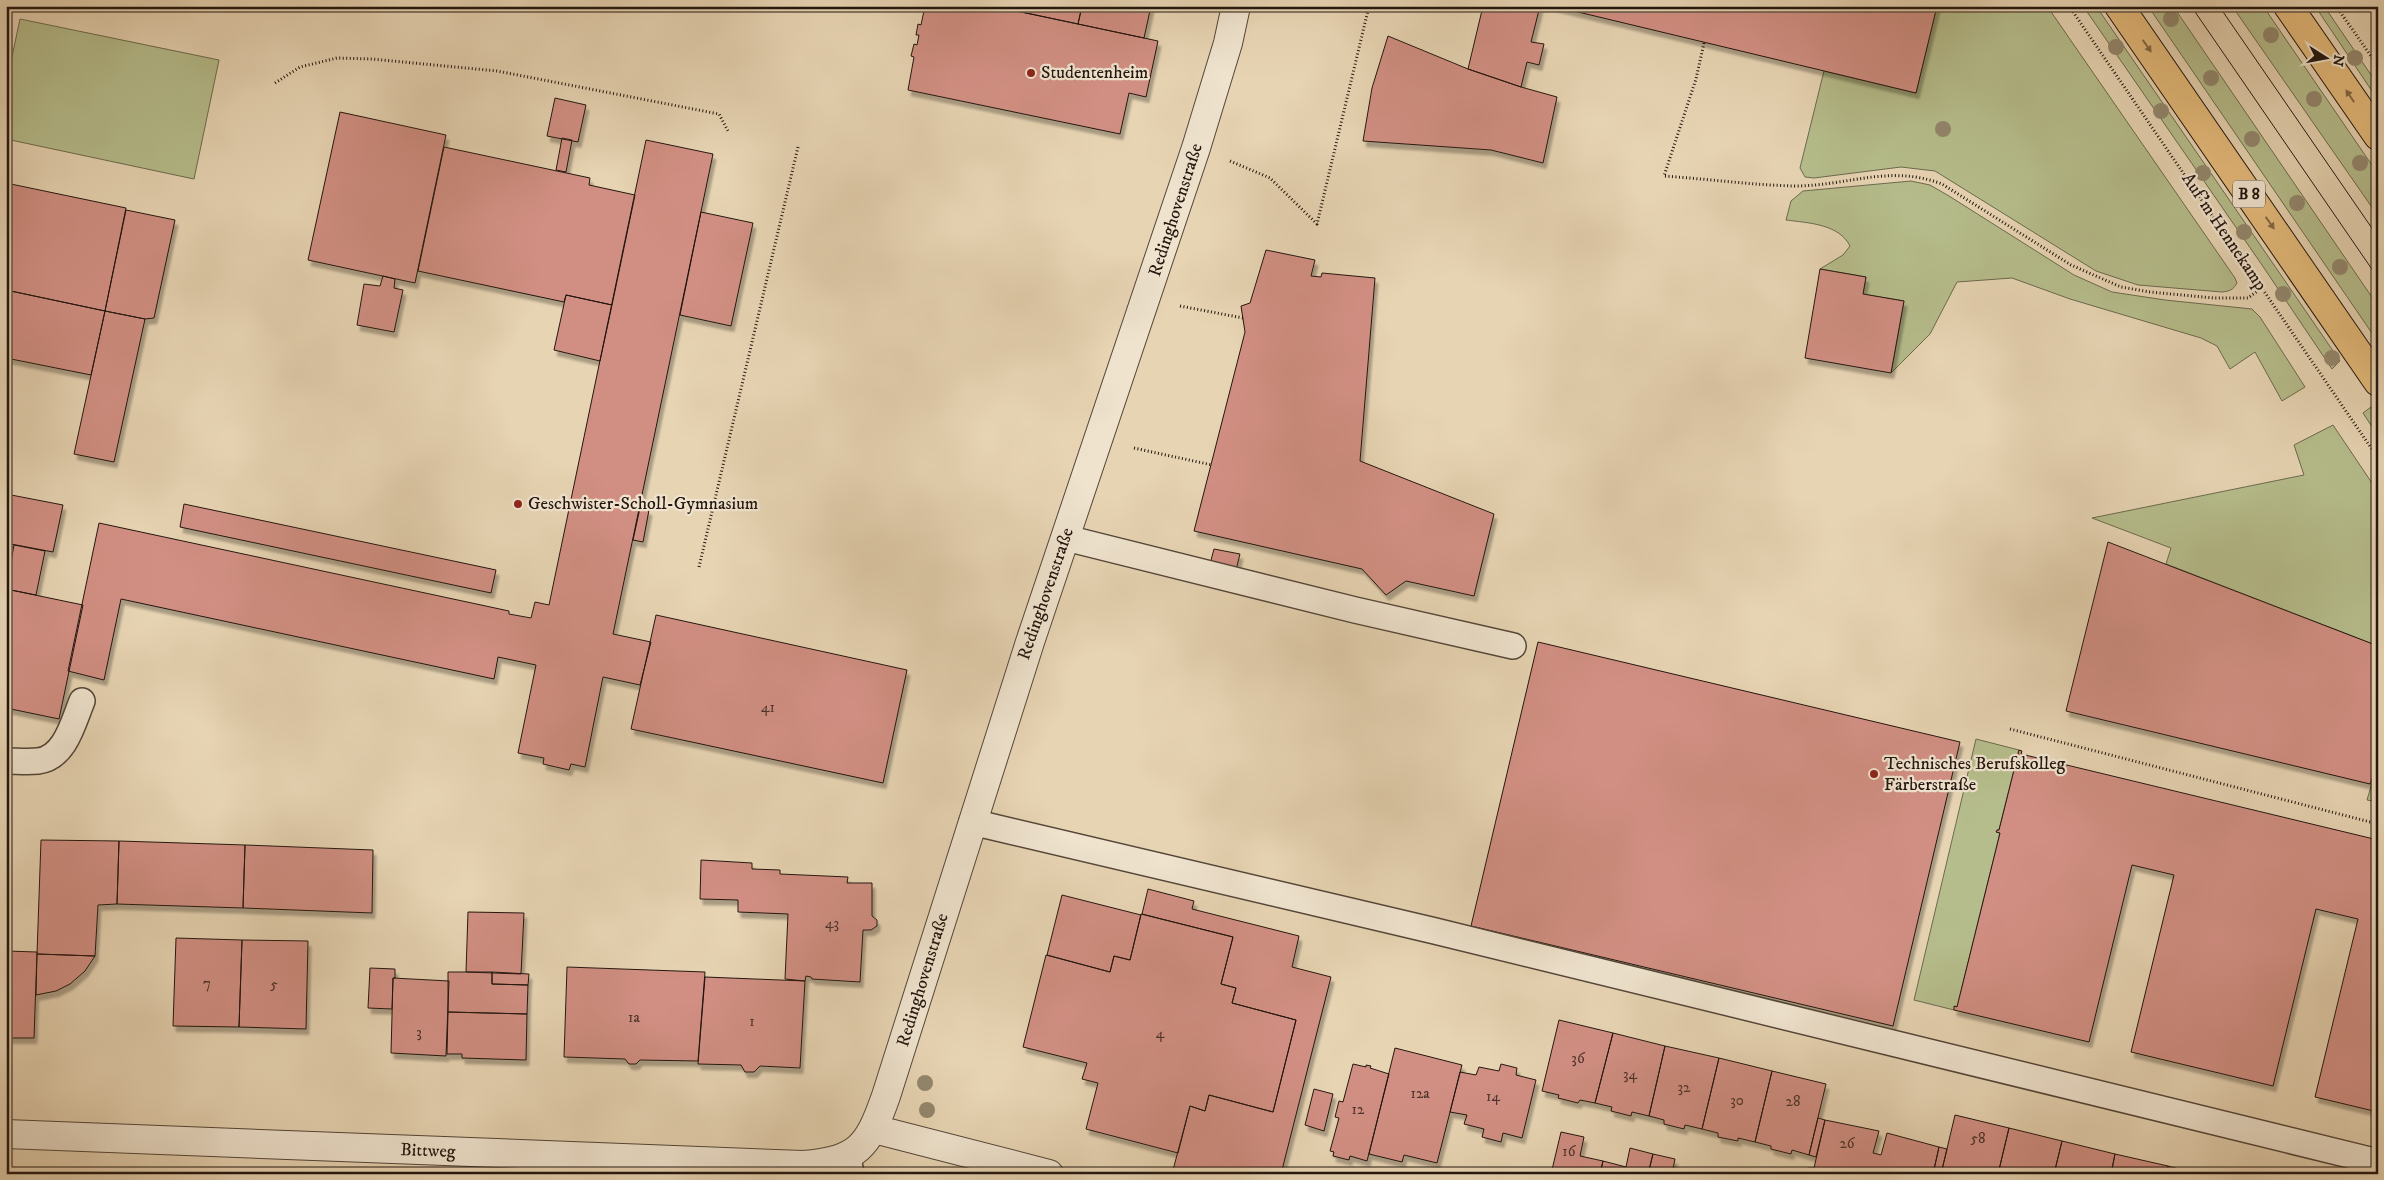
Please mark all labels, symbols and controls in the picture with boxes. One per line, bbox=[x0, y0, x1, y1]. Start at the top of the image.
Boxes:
north arrow bbox=[2302, 32, 2352, 82]
one-way arrow bbox=[2142, 40, 2152, 53]
text: N bbox=[2328, 53, 2348, 68]
place label: Studentenheim bbox=[1041, 62, 1148, 84]
marker: Studentenheim bbox=[1025, 67, 1037, 79]
one-way arrow bbox=[2345, 89, 2355, 103]
street label: Redinghovenstraße bbox=[1144, 141, 1208, 279]
street label: Auf'm Hennekamp bbox=[2176, 169, 2272, 295]
road number: B 8 bbox=[2233, 180, 2265, 208]
one-way arrow bbox=[2265, 216, 2275, 230]
place label: Geschwister-Scholl-Gymnasium bbox=[528, 493, 758, 515]
marker: Geschwister-Scholl-Gymnasium bbox=[512, 498, 524, 510]
street label: Redinghovenstraße bbox=[1013, 525, 1079, 663]
house number: 41 bbox=[761, 698, 775, 717]
place label: Technisches Berufskolleg Färberstraße bbox=[1884, 753, 2066, 796]
marker: Technisches Berufskolleg Färberstraße bbox=[1868, 768, 1880, 780]
street label: Redinghovenstraße bbox=[892, 911, 954, 1049]
house number: 43 bbox=[825, 914, 839, 933]
house number: 7 bbox=[203, 974, 211, 993]
house number: 5 bbox=[270, 975, 278, 994]
house number: 1a bbox=[628, 1008, 641, 1027]
house number: 1 bbox=[749, 1012, 755, 1031]
house number: 3 bbox=[416, 1023, 422, 1042]
house number: 4 bbox=[1156, 1024, 1165, 1043]
house number: 36 bbox=[1571, 1049, 1586, 1068]
house number: 34 bbox=[1623, 1065, 1637, 1084]
house number: 32 bbox=[1678, 1078, 1691, 1097]
house number: 12a bbox=[1410, 1084, 1430, 1103]
house number: 14 bbox=[1486, 1087, 1500, 1106]
house number: 30 bbox=[1730, 1091, 1744, 1110]
house number: 28 bbox=[1786, 1092, 1800, 1111]
house number: 12 bbox=[1352, 1100, 1365, 1119]
house number: 58 bbox=[1971, 1129, 1985, 1148]
house number: 26 bbox=[1839, 1134, 1856, 1153]
street label: Bittweg bbox=[400, 1139, 456, 1163]
house number: 16 bbox=[1562, 1142, 1577, 1161]

